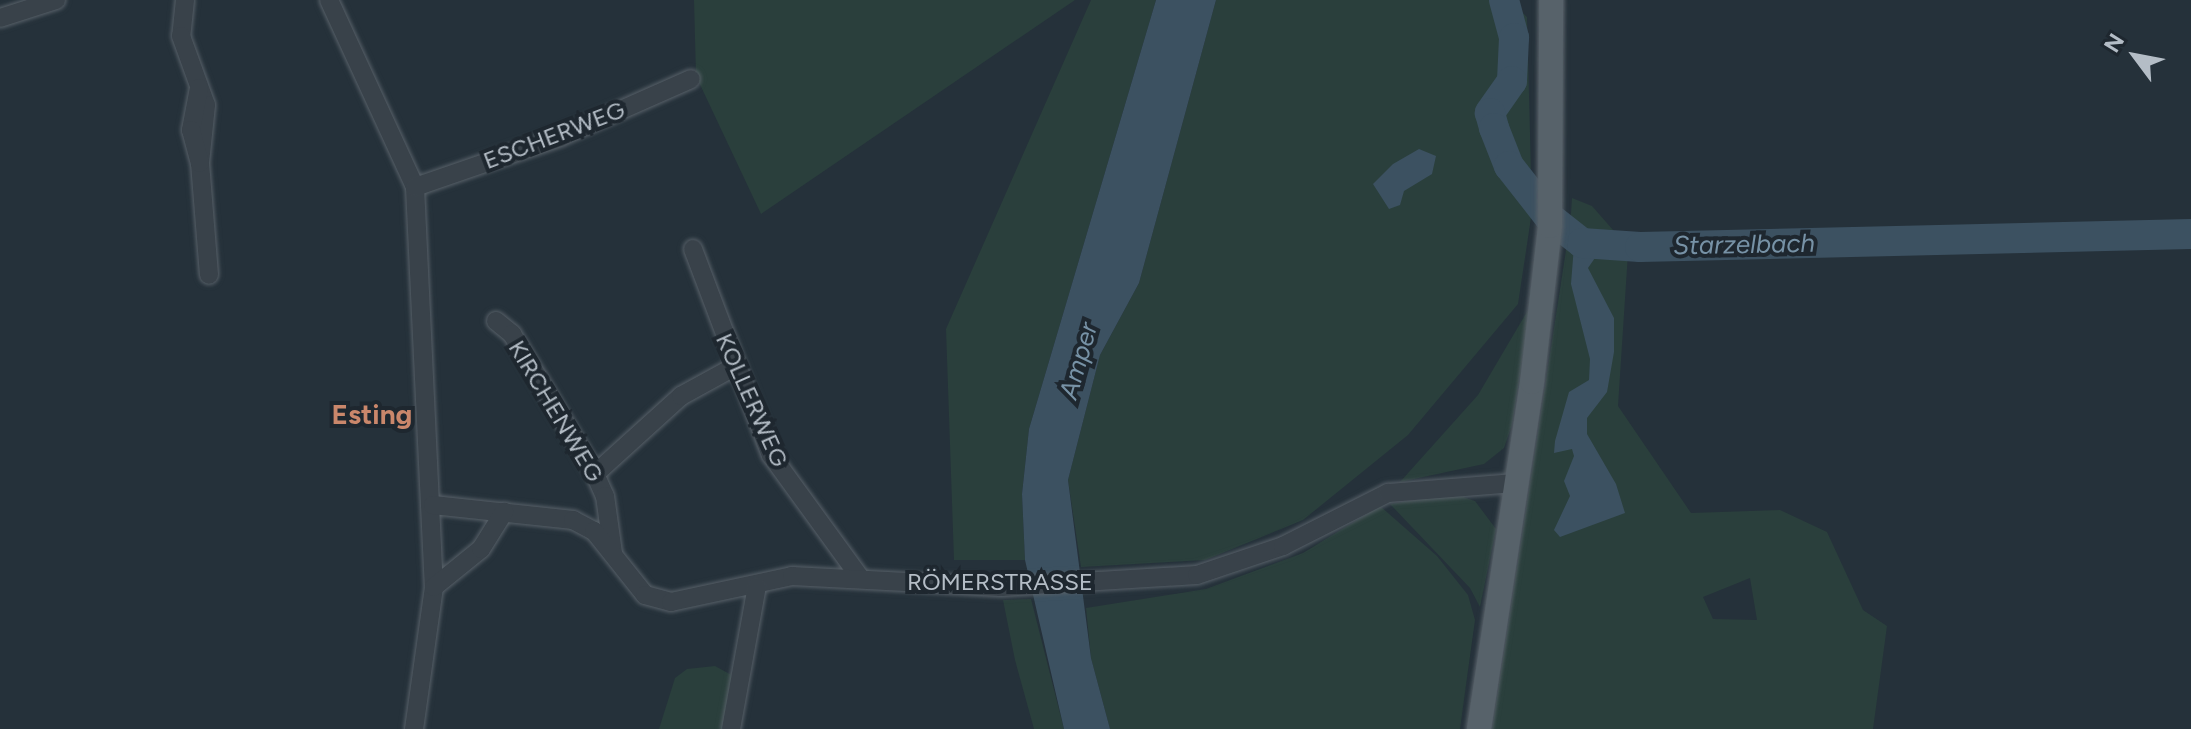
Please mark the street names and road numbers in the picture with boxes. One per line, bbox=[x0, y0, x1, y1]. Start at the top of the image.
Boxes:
street label: ESCHERWEG bbox=[479, 95, 629, 175]
street label: KOLLERWEG bbox=[710, 329, 794, 471]
street label: KIRCHENWEG bbox=[503, 335, 609, 487]
street label: RÖMERSTRASSE bbox=[907, 568, 1093, 596]

